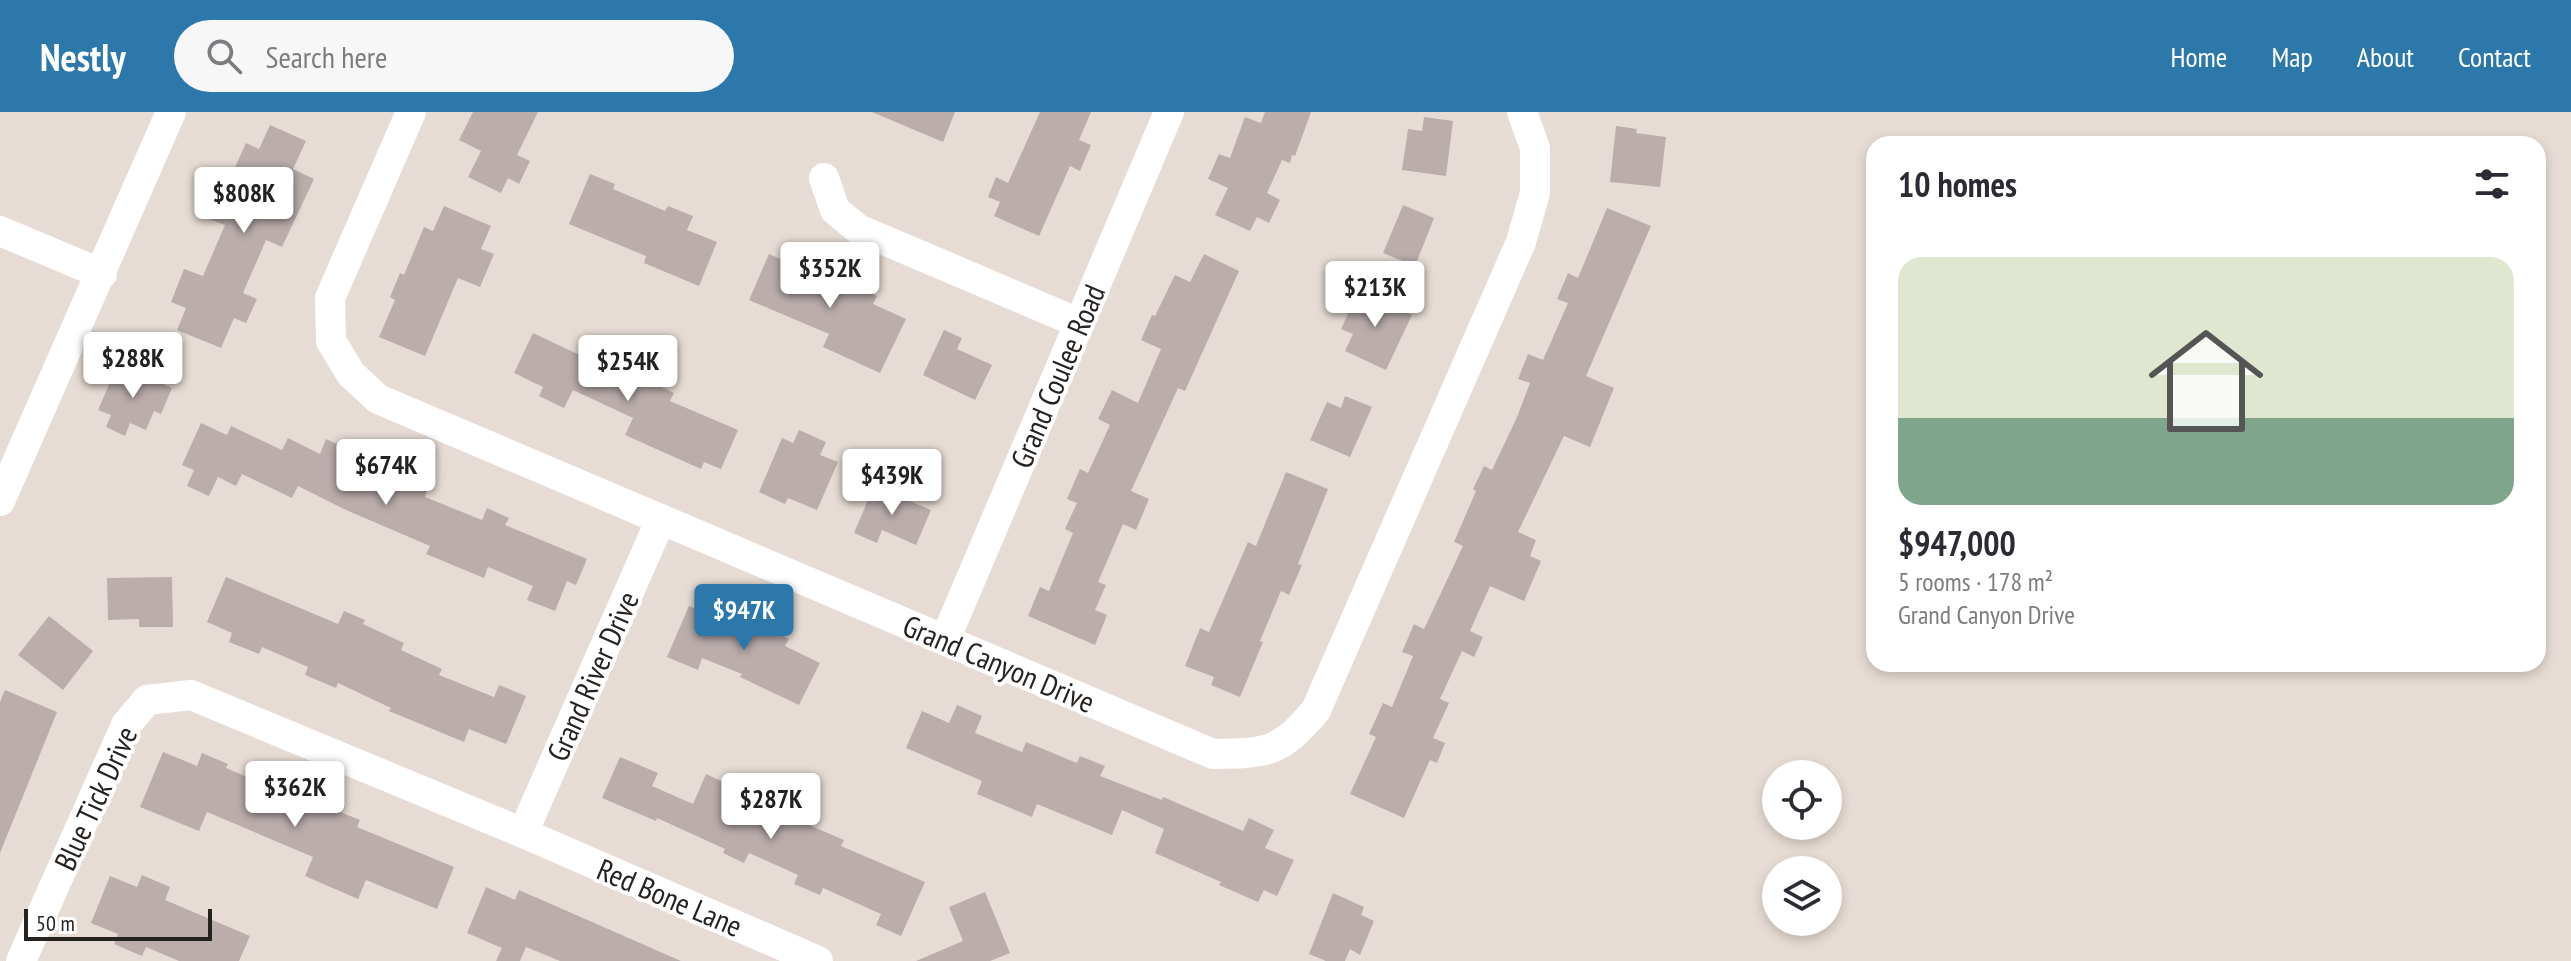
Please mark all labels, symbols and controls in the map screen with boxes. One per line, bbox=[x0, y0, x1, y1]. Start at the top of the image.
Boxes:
search box bbox=[174, 20, 734, 92]
text: Nestly bbox=[40, 32, 126, 81]
icon: search bbox=[202, 34, 246, 78]
text: Search here bbox=[266, 37, 387, 76]
text: Home bbox=[2171, 38, 2227, 75]
text: Map bbox=[2271, 38, 2313, 75]
text: About bbox=[2357, 38, 2414, 75]
text: Contact bbox=[2458, 38, 2531, 75]
text: 10 homes bbox=[1898, 162, 2017, 206]
icon: filters bbox=[2470, 162, 2514, 206]
pin: $808K bbox=[188, 167, 300, 235]
text: $808K bbox=[212, 176, 276, 209]
pin: $352K bbox=[774, 242, 886, 310]
text: $352K bbox=[798, 251, 862, 284]
pin: $213K bbox=[1319, 261, 1431, 329]
text: $213K bbox=[1343, 270, 1407, 303]
street label: Grand Coulee Road bbox=[1001, 278, 1113, 474]
icon: home bbox=[2134, 309, 2278, 453]
pin: $288K bbox=[77, 332, 189, 400]
pin: $254K bbox=[572, 335, 684, 403]
text: $288K bbox=[101, 341, 165, 374]
text: $254K bbox=[596, 344, 660, 377]
pin: $674K bbox=[330, 439, 442, 507]
text: $674K bbox=[354, 448, 418, 481]
pin: $439K bbox=[836, 449, 948, 517]
text: $439K bbox=[860, 458, 924, 491]
text: $947,000 bbox=[1898, 521, 2016, 565]
text: 5 rooms · 178 m² bbox=[1898, 565, 2053, 598]
pin: $947K bbox=[688, 584, 800, 652]
street label: Grand River Drive bbox=[537, 585, 647, 767]
text: $947K bbox=[712, 593, 776, 626]
text: Grand Canyon Drive bbox=[1898, 598, 2075, 631]
street label: Grand Canyon Drive bbox=[897, 605, 1101, 721]
street label: Blue Tick Drive bbox=[45, 720, 145, 876]
map controls bbox=[1762, 760, 1842, 936]
button: locate bbox=[1762, 760, 1842, 840]
pin: $362K bbox=[239, 761, 351, 829]
text: $362K bbox=[263, 770, 327, 803]
pin: $287K bbox=[715, 773, 827, 841]
text: $287K bbox=[739, 782, 803, 815]
street label: Red Bone Lane bbox=[592, 849, 748, 945]
button: layers bbox=[1762, 856, 1842, 936]
scale bar bbox=[24, 905, 212, 941]
text: 50 m bbox=[36, 909, 75, 937]

